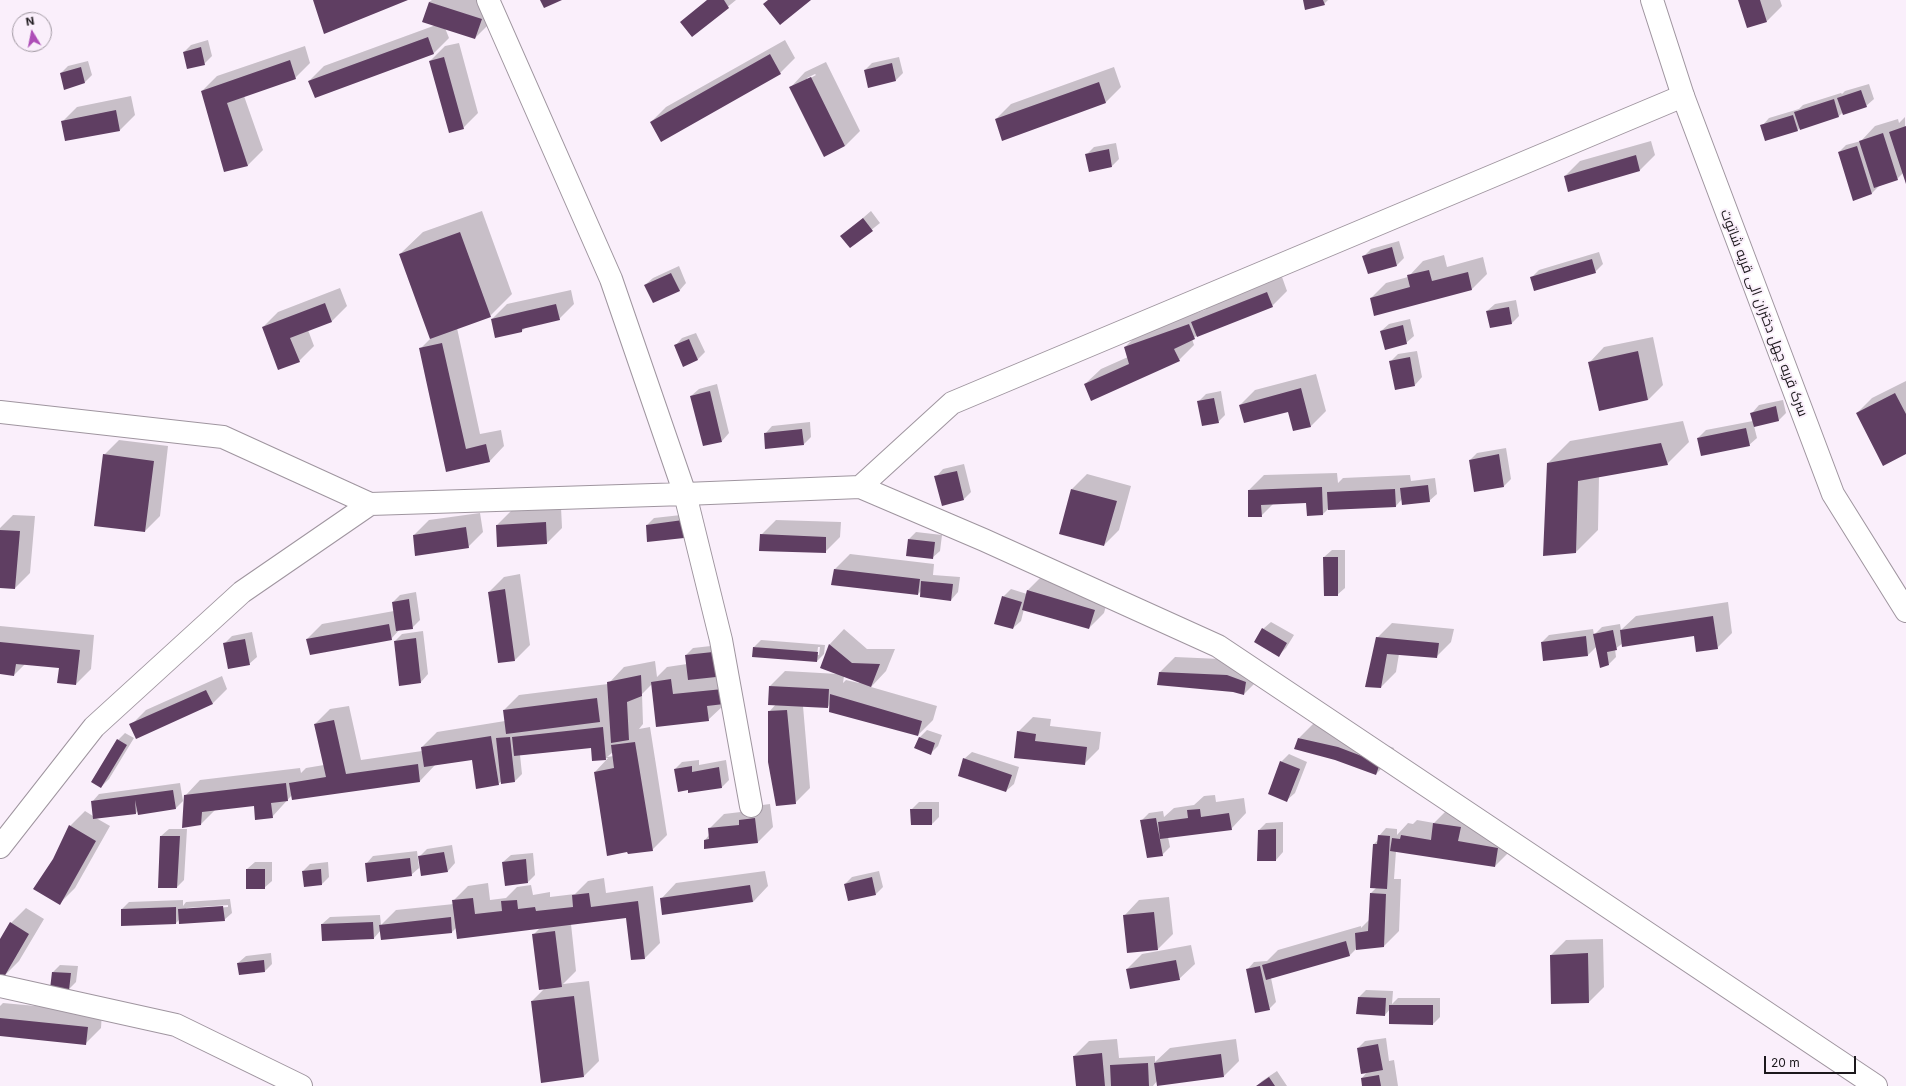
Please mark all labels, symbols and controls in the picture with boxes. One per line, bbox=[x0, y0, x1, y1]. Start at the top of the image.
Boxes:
north arrow bbox=[12, 12, 52, 52]
text: N bbox=[25, 14, 35, 29]
street label: سرک قریه چهل دختران الی قریه شاتوت bbox=[1717, 207, 1811, 419]
scale bar bbox=[1766, 1048, 1858, 1074]
text: 20 m bbox=[1771, 1055, 1800, 1070]

